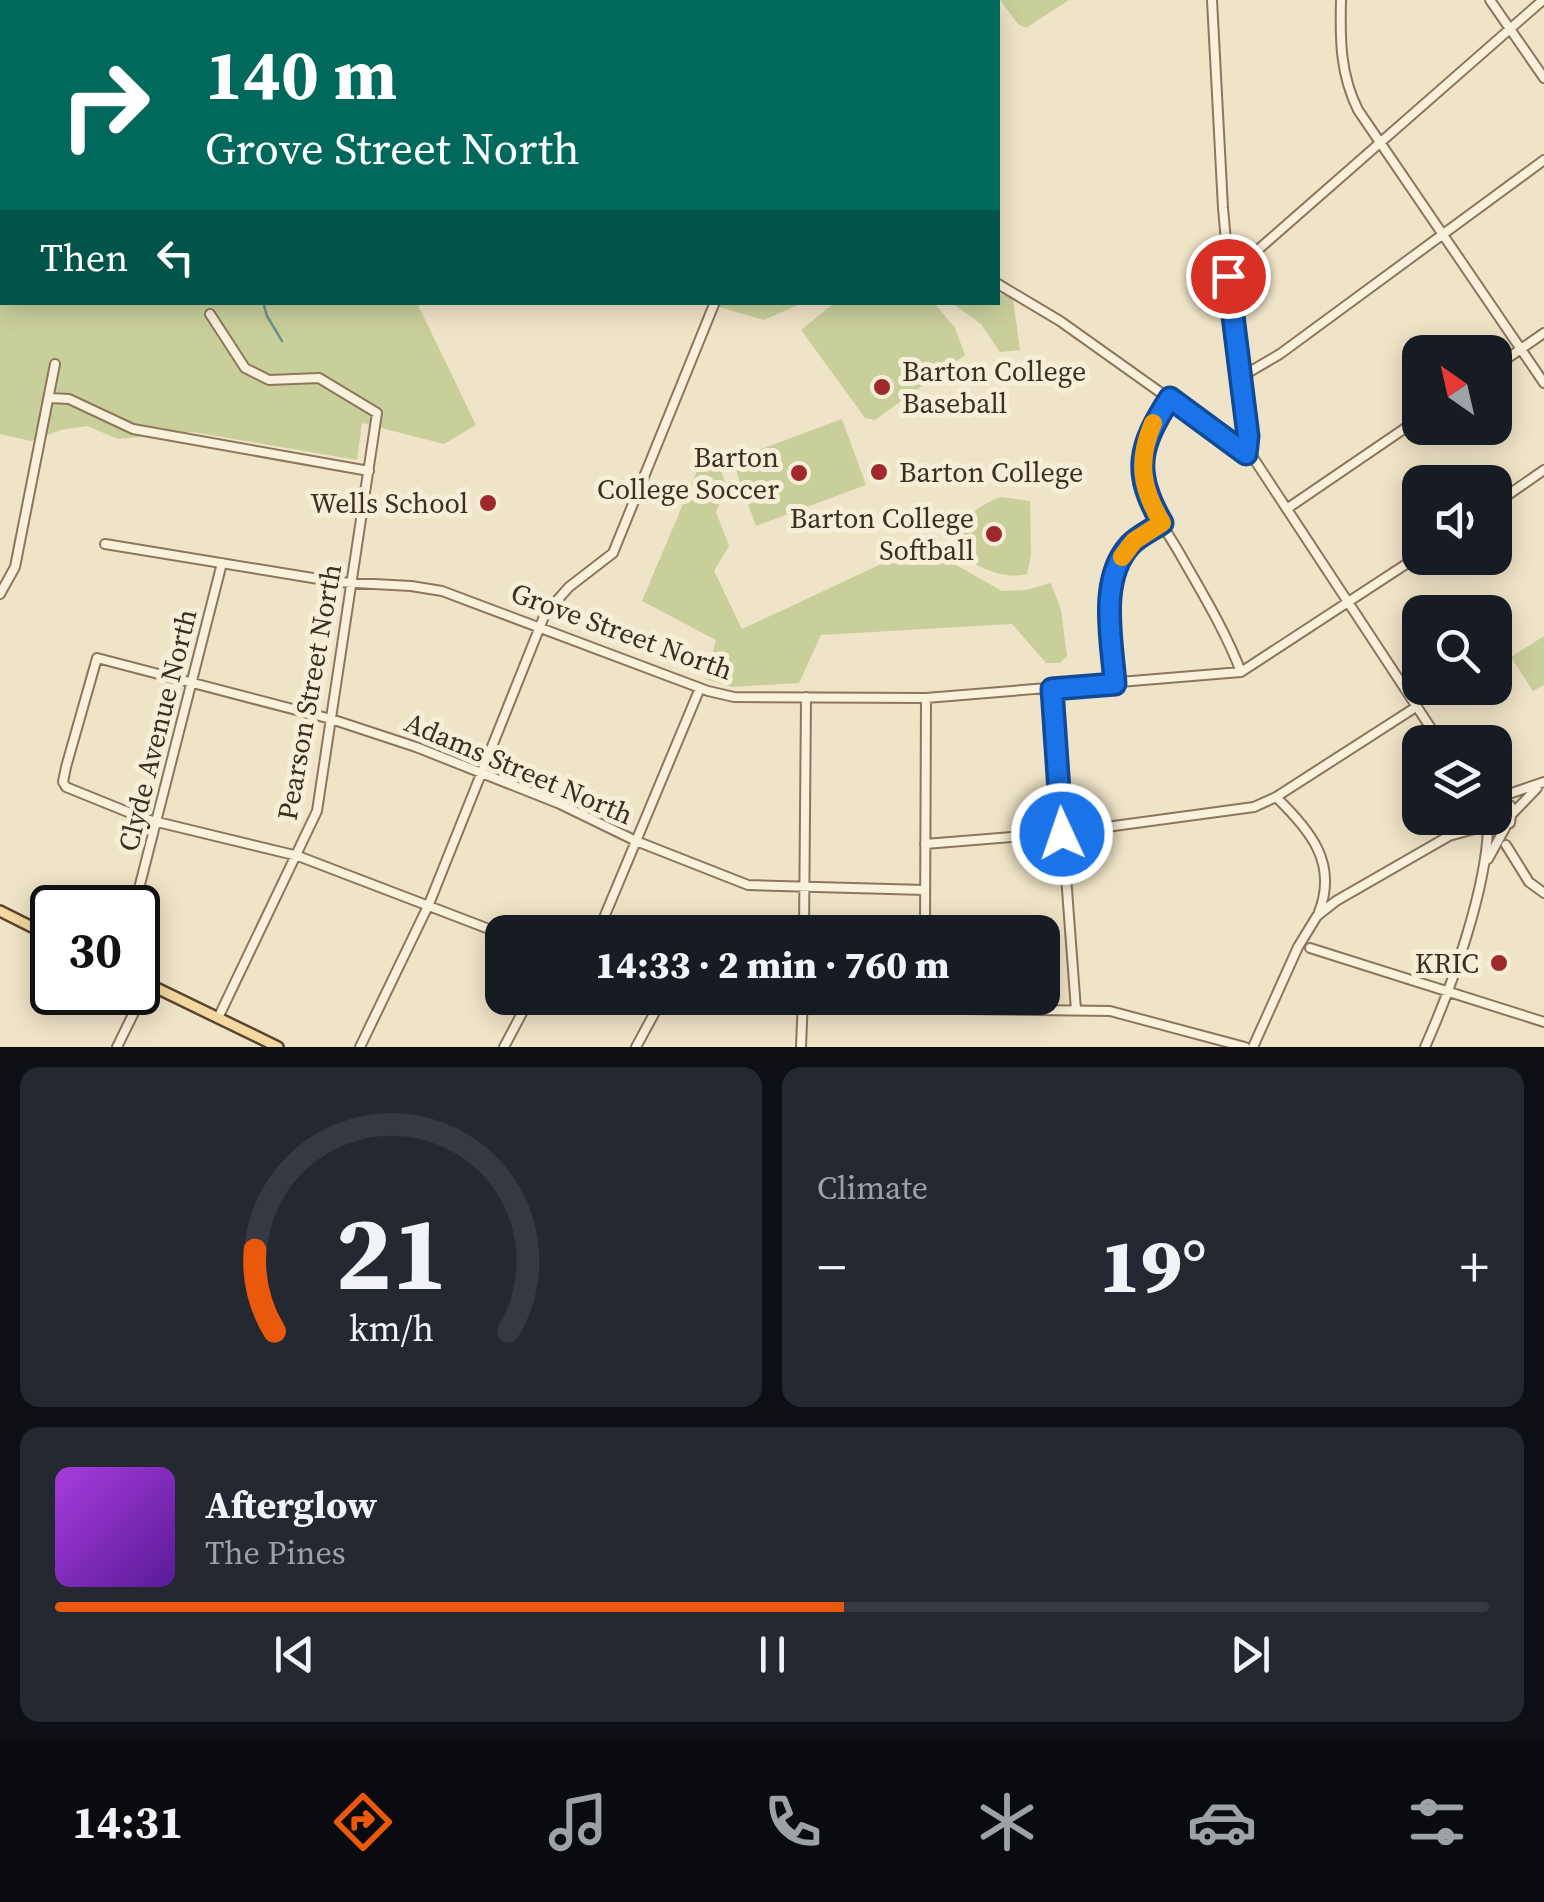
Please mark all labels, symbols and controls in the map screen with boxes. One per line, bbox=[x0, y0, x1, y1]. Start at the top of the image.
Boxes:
text: 140 m bbox=[205, 26, 397, 122]
icon: right bbox=[40, 40, 170, 170]
text: Grove Street North bbox=[205, 117, 580, 179]
icon: left bbox=[148, 230, 203, 285]
text: Then bbox=[40, 232, 128, 284]
pin bbox=[1186, 234, 1271, 319]
icon: arrive bbox=[1201, 249, 1256, 304]
north arrow bbox=[1402, 335, 1512, 445]
map controls bbox=[1402, 335, 1512, 835]
place label: Barton College Baseball bbox=[902, 352, 1086, 422]
marker: Barton College Baseball bbox=[871, 376, 893, 398]
place label: Barton College Soccer bbox=[597, 438, 779, 508]
place label: Barton College bbox=[899, 453, 1083, 491]
marker: Barton College bbox=[868, 461, 890, 483]
marker: Barton College Soccer bbox=[788, 462, 810, 484]
button: sound bbox=[1402, 465, 1512, 575]
place label: Wells School bbox=[310, 484, 468, 522]
marker: Wells School bbox=[477, 492, 499, 514]
place label: Barton College Softball bbox=[790, 499, 974, 569]
marker: Barton College Softball bbox=[983, 523, 1005, 545]
street label: Pearson Street North bbox=[268, 561, 350, 823]
street label: Grove Street North bbox=[506, 573, 738, 689]
button: search bbox=[1402, 595, 1512, 705]
street label: Clyde Avenue North bbox=[108, 605, 206, 855]
street label: Adams Street North bbox=[399, 703, 639, 833]
button: layers bbox=[1402, 725, 1512, 835]
position arrow bbox=[1010, 782, 1114, 886]
speed limit sign: 30 bbox=[30, 885, 160, 1015]
text: 14:33 · 2 min · 760 m bbox=[595, 939, 950, 991]
place label: KRIC bbox=[1415, 944, 1479, 982]
marker: KRIC bbox=[1488, 952, 1510, 974]
text: Climate bbox=[817, 1166, 928, 1210]
text: 21 bbox=[335, 1181, 447, 1324]
text: 19° bbox=[1099, 1214, 1207, 1317]
text: − bbox=[817, 1229, 846, 1304]
text: + bbox=[1460, 1229, 1489, 1304]
text: km/h bbox=[348, 1304, 434, 1353]
text: Afterglow bbox=[205, 1479, 377, 1531]
text: The Pines bbox=[205, 1531, 346, 1575]
icon: previous bbox=[267, 1627, 322, 1682]
icon: pause bbox=[745, 1627, 800, 1682]
icon: next bbox=[1223, 1627, 1278, 1682]
icon: directions bbox=[328, 1787, 398, 1857]
icon: music bbox=[543, 1787, 613, 1857]
icon: phone bbox=[758, 1787, 828, 1857]
icon: climate bbox=[972, 1787, 1042, 1857]
icon: car bbox=[1187, 1787, 1257, 1857]
icon: filters bbox=[1402, 1787, 1472, 1857]
text: 14:31 bbox=[72, 1791, 183, 1853]

